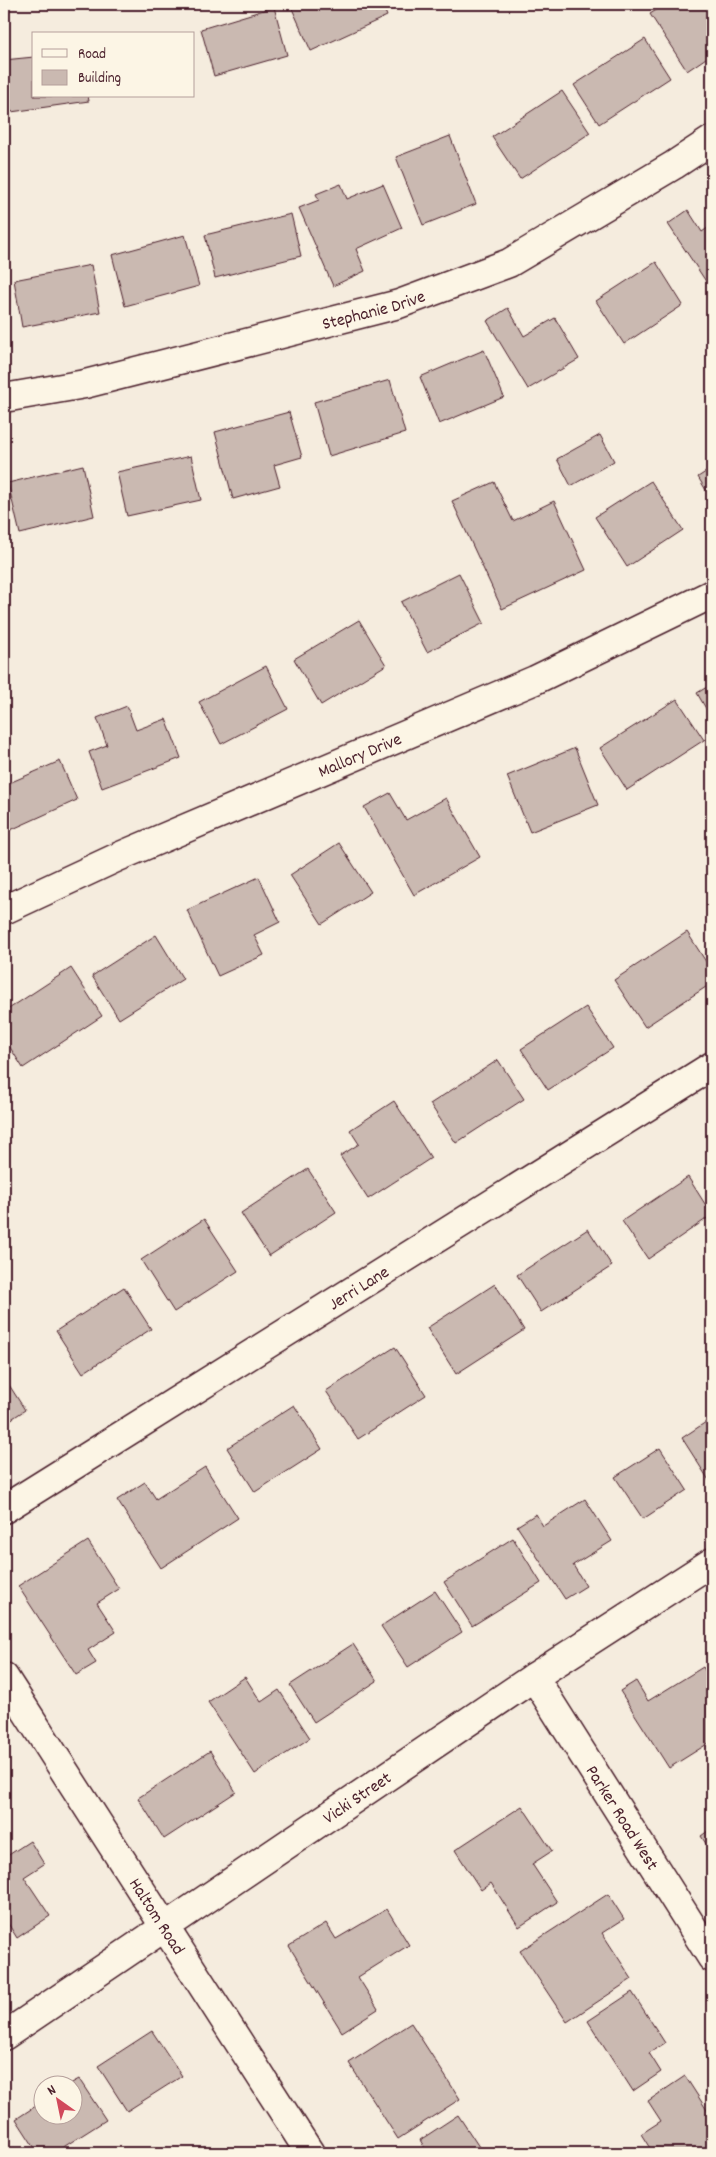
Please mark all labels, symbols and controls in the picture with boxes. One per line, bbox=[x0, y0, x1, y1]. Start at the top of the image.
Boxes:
legend bbox=[32, 32, 195, 98]
text: Road bbox=[78, 44, 106, 66]
text: Building bbox=[78, 68, 121, 90]
street label: Stephanie Drive bbox=[320, 285, 429, 338]
street label: Mallory Drive bbox=[315, 728, 406, 786]
street label: Jerri Lane bbox=[324, 1261, 395, 1318]
street label: Parker Road West bbox=[578, 1761, 664, 1876]
street label: Vicki Street bbox=[319, 1767, 398, 1831]
street label: Haltom Road bbox=[121, 1874, 189, 1961]
north arrow bbox=[32, 2074, 82, 2124]
text: N bbox=[44, 2080, 60, 2101]

